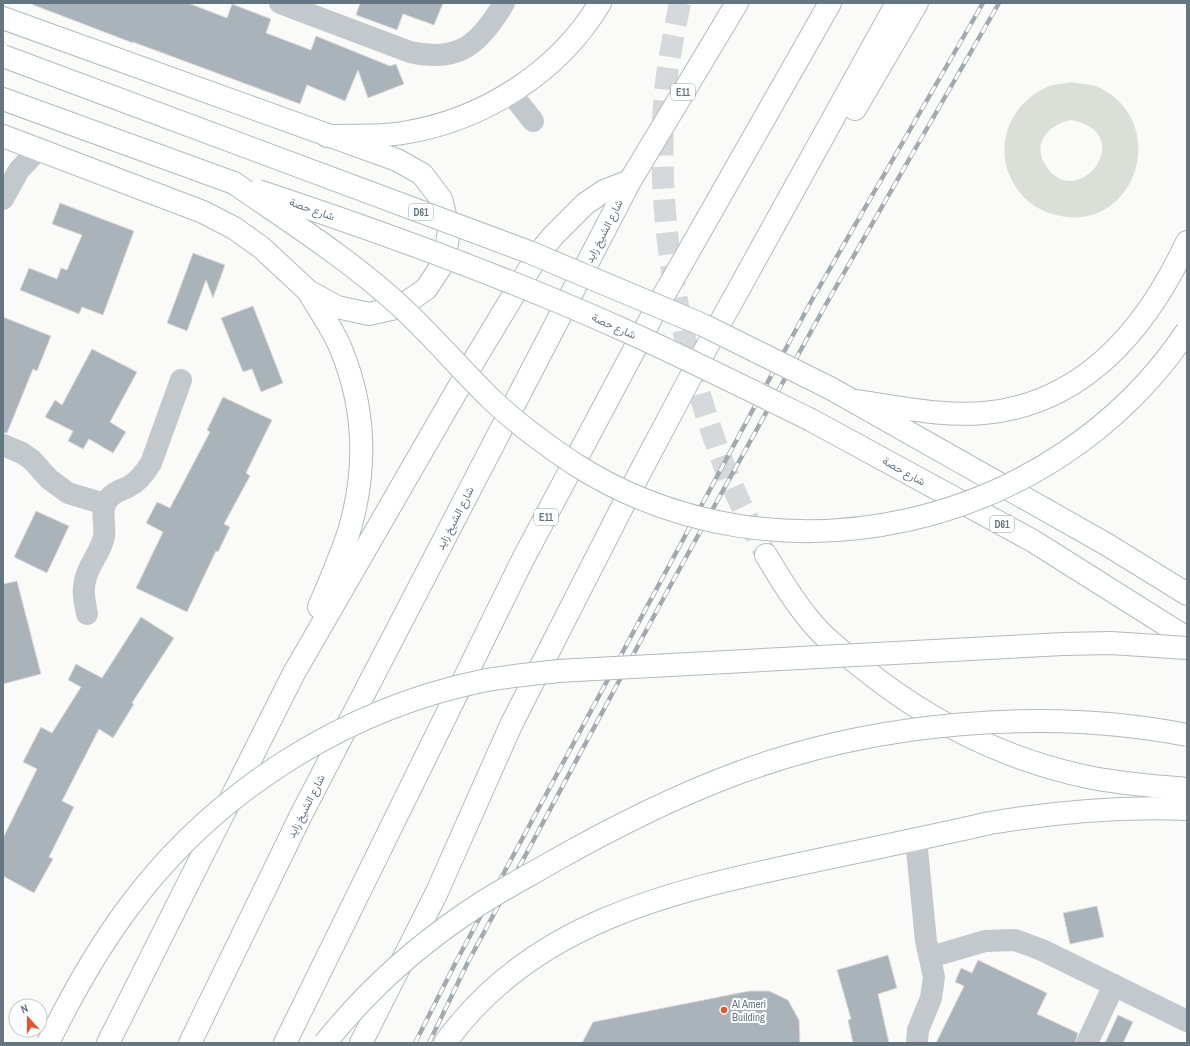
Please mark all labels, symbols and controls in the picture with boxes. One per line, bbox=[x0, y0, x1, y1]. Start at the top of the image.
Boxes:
road number: E11 bbox=[671, 84, 695, 100]
street label: شارع حصة bbox=[287, 195, 337, 224]
street label: شارع الشيخ زايد bbox=[582, 197, 627, 265]
road number: D61 bbox=[409, 204, 433, 220]
street label: شارع حصة bbox=[589, 310, 639, 343]
street label: شارع حصة bbox=[879, 453, 928, 490]
street label: شارع الشيخ زايد bbox=[433, 484, 478, 552]
road number: E11 bbox=[534, 509, 558, 525]
road number: D61 bbox=[990, 516, 1014, 532]
street label: شارع الشيخ زايد bbox=[284, 772, 329, 840]
place label: Al Ameri Building bbox=[731, 997, 766, 1024]
north arrow bbox=[8, 998, 48, 1038]
text: N bbox=[19, 1001, 30, 1016]
marker: Al Ameri Building bbox=[719, 1005, 729, 1015]

